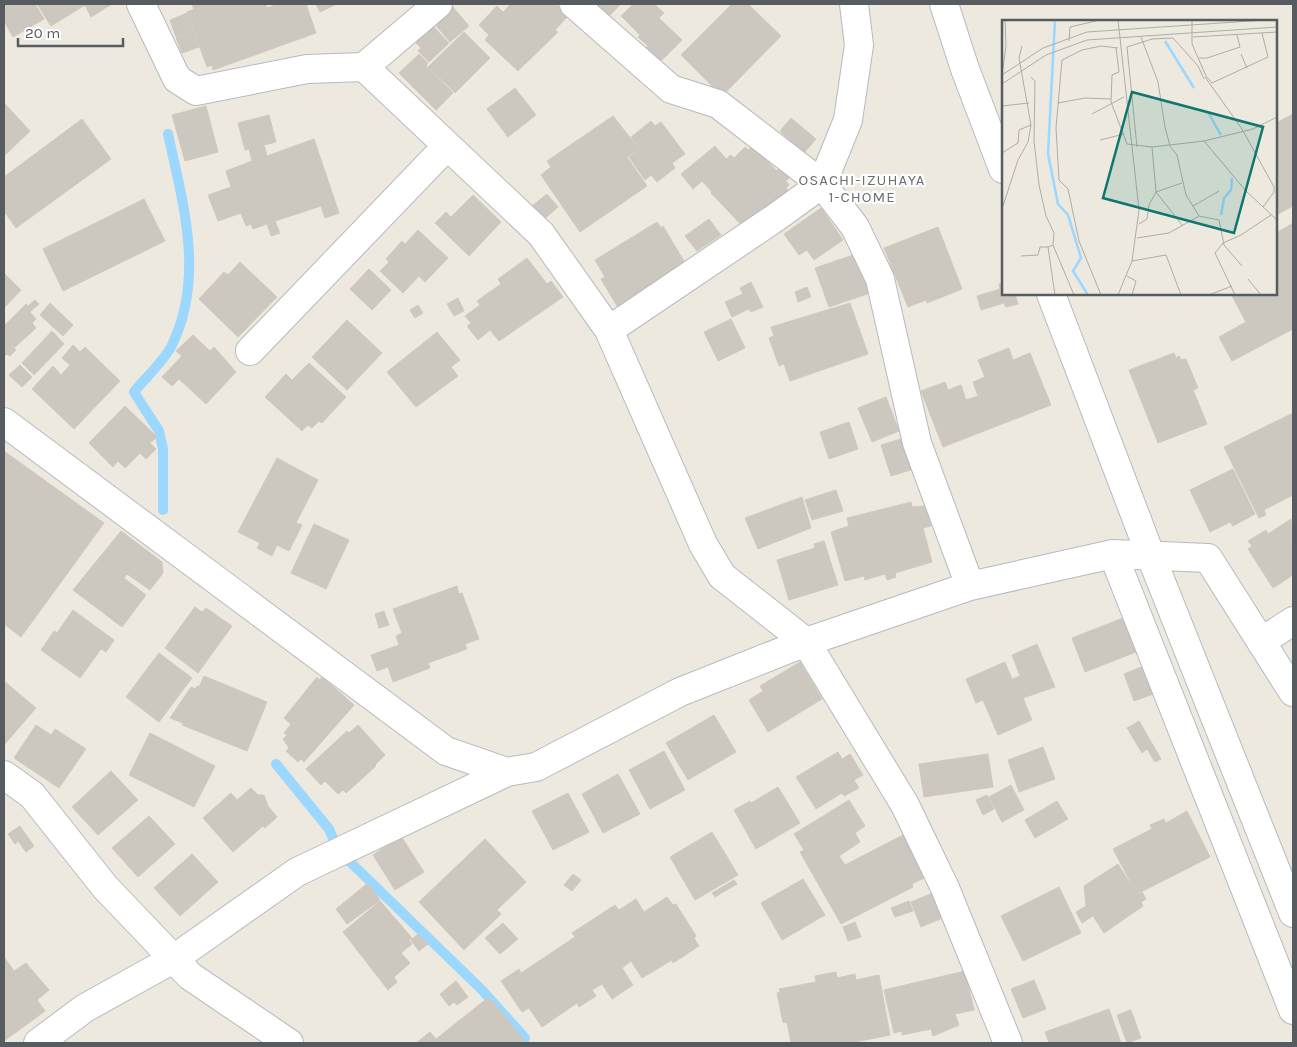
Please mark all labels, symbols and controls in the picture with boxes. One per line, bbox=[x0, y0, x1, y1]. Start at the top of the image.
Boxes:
scale bar bbox=[18, 15, 122, 47]
inset map bbox=[1002, 20, 1277, 295]
text: 20 m bbox=[25, 24, 60, 42]
district label: OSACHI-IZUHAYA 1-CHOME bbox=[799, 171, 925, 206]

